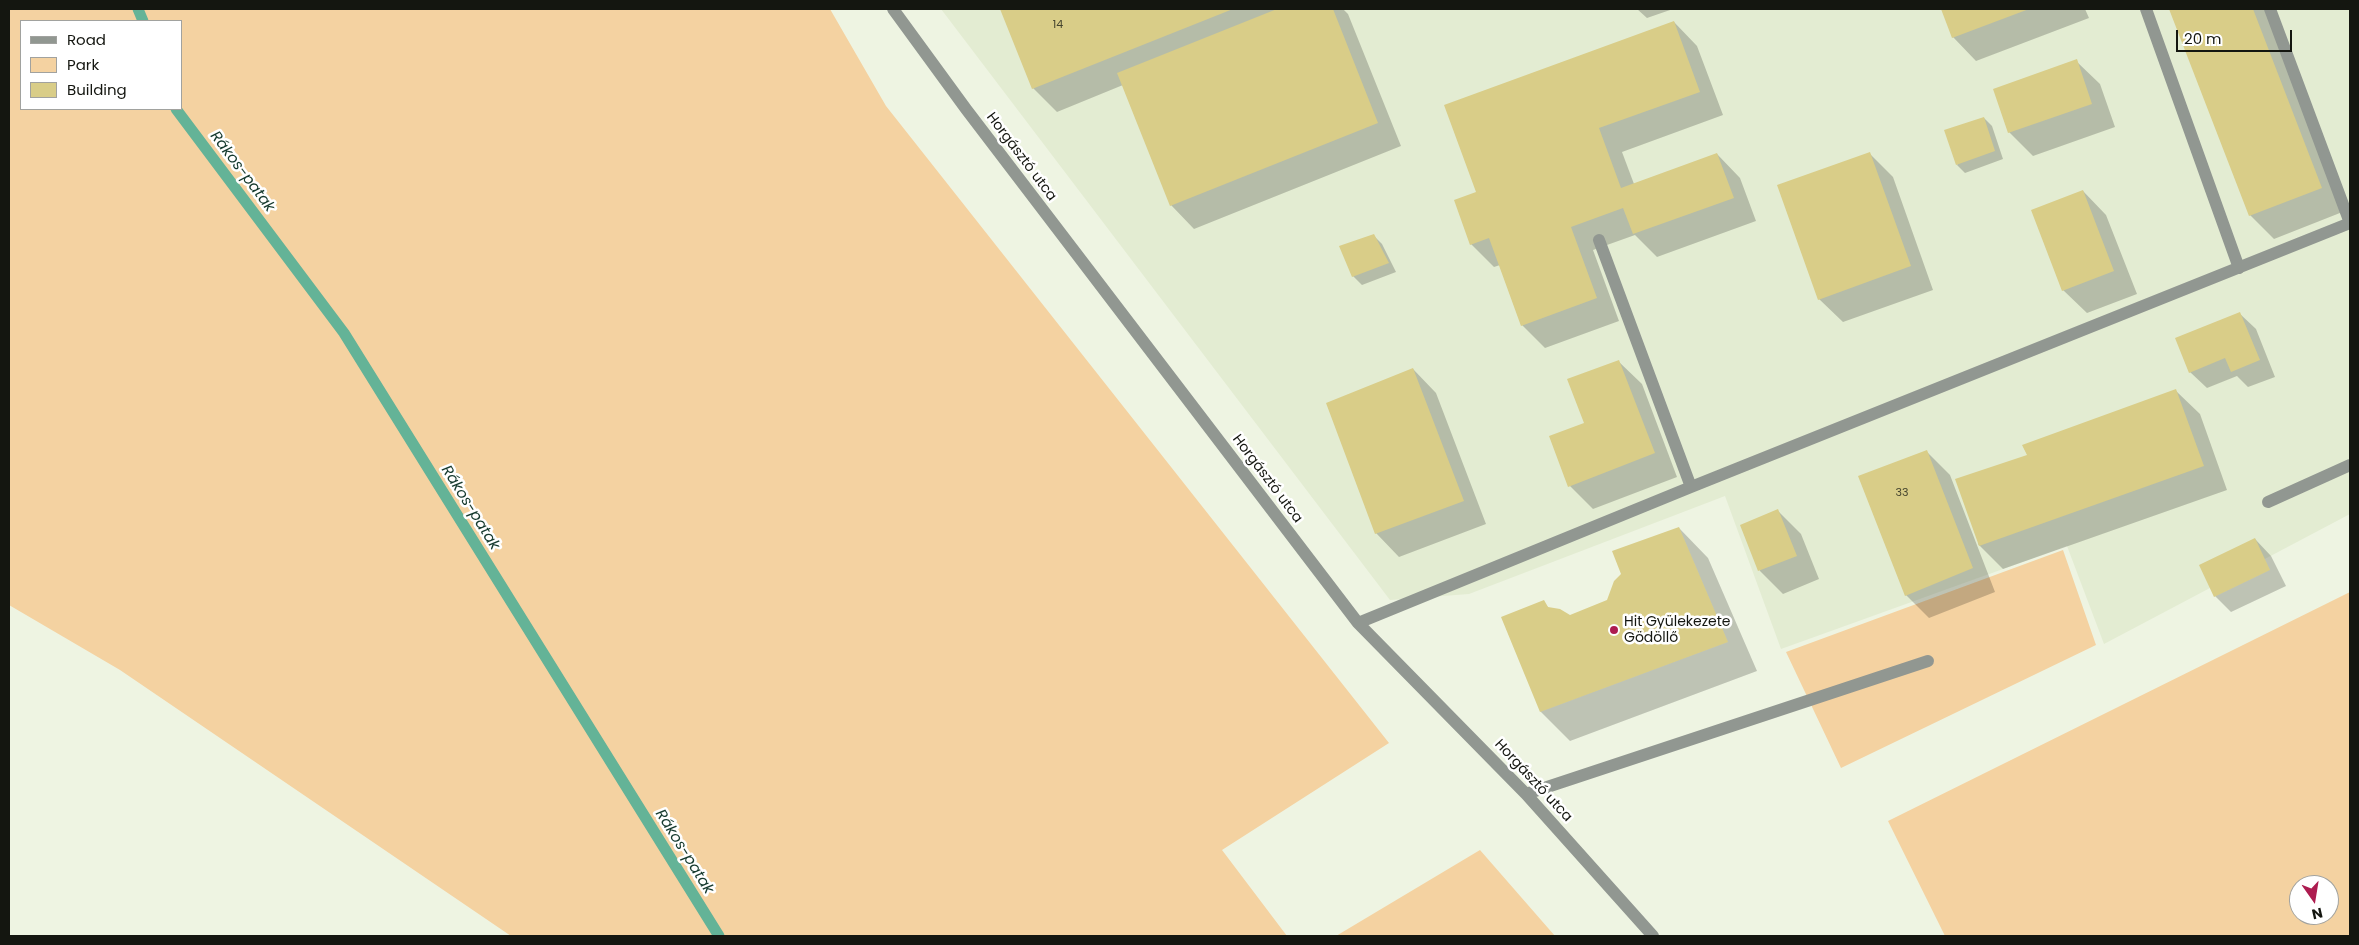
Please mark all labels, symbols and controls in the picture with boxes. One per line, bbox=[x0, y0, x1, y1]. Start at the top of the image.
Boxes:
house number: 14 bbox=[1053, 18, 1063, 32]
legend bbox=[20, 20, 182, 110]
scale bar bbox=[2179, 20, 2295, 52]
text: 20 m bbox=[2184, 28, 2222, 49]
text: Road bbox=[67, 29, 106, 50]
text: Park bbox=[67, 54, 99, 75]
text: Building bbox=[67, 79, 127, 100]
street label: Horgásztó utca bbox=[982, 110, 1060, 204]
water label: Rákos-patak bbox=[206, 128, 278, 216]
street label: Horgásztó utca bbox=[1228, 432, 1306, 526]
water label: Rákos-patak bbox=[437, 462, 503, 554]
house number: 33 bbox=[1896, 486, 1908, 500]
place label: Hit Gyülekezete Gödöllő bbox=[1624, 614, 1731, 646]
marker: Hit Gyülekezete Gödöllő bbox=[1608, 624, 1620, 636]
street label: Horgásztó utca bbox=[1491, 736, 1575, 826]
water label: Rákos-patak bbox=[651, 806, 717, 898]
north arrow bbox=[2289, 875, 2339, 925]
text: N bbox=[2310, 903, 2325, 925]

